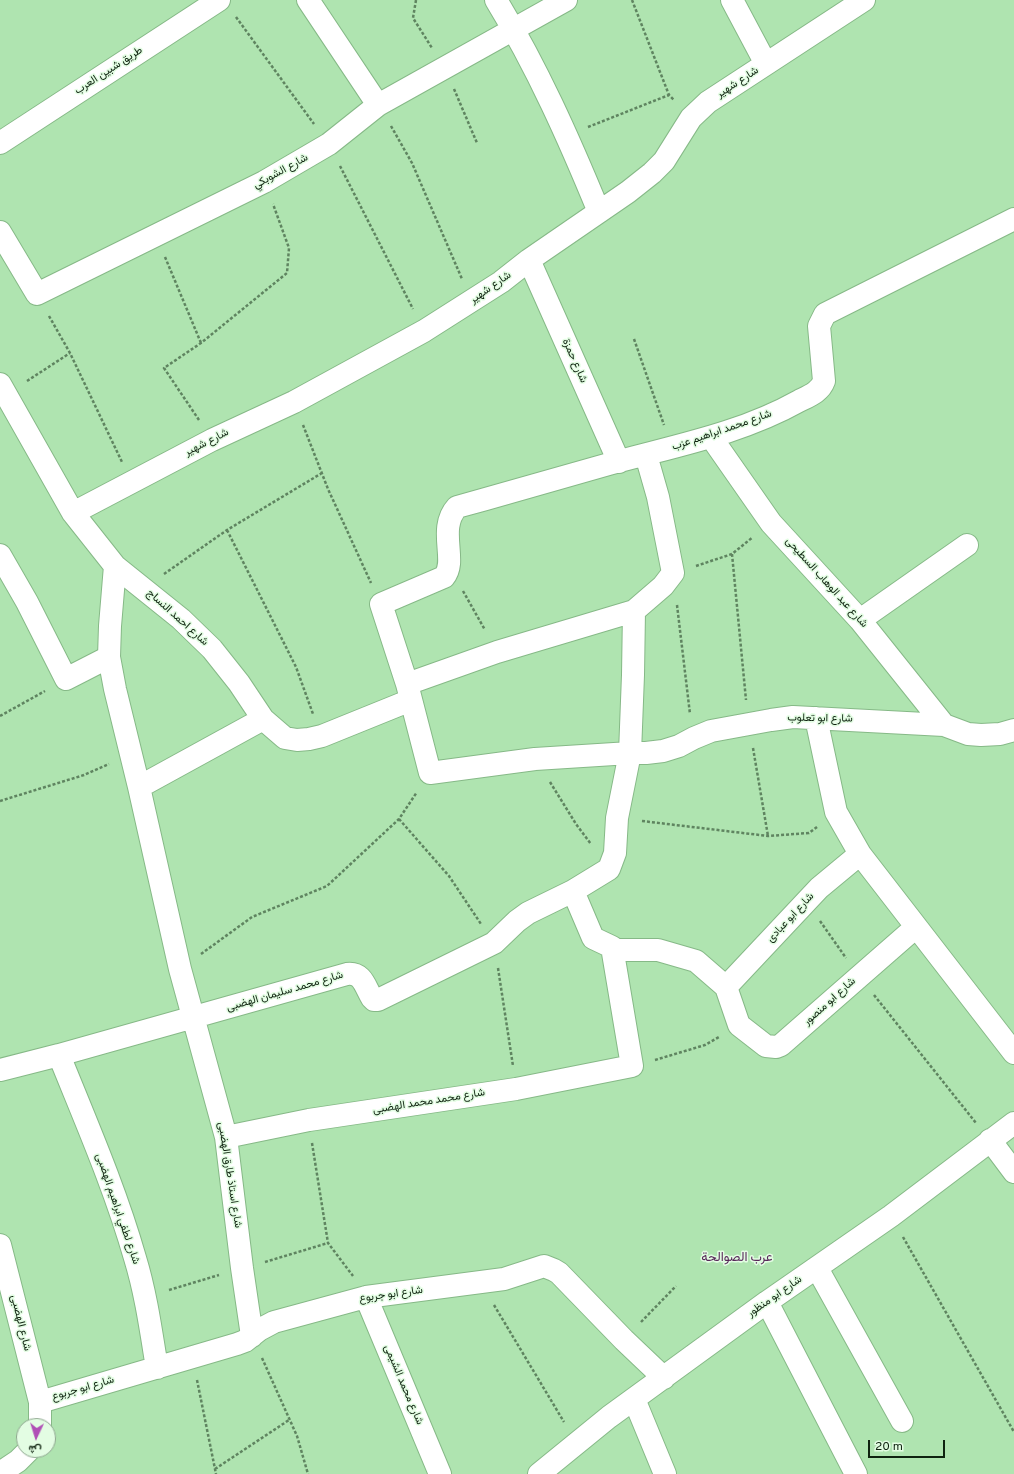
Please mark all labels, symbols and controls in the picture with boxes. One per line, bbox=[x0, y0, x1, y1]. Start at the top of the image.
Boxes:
street label: طريق شبين العرب bbox=[73, 44, 145, 98]
street label: شارع شهير bbox=[714, 65, 762, 101]
street label: شارع الشوبكي bbox=[251, 152, 311, 192]
street label: شارع شهير bbox=[468, 269, 514, 307]
street label: شارع حمزة bbox=[558, 337, 590, 385]
street label: شارع محمد ابراهيم عزب bbox=[670, 408, 774, 454]
street label: شارع شهير bbox=[183, 426, 231, 460]
street label: شارع عبد الوهاب السطيحى bbox=[782, 535, 870, 631]
street label: شارع احمد النساج bbox=[143, 587, 211, 649]
street label: شارع ابو تعلوب bbox=[787, 712, 853, 726]
street label: شارع ابو عبادى bbox=[765, 890, 817, 946]
street label: شارع محمد سليمان الهضبى bbox=[225, 969, 345, 1015]
street label: شارع ابو منصور bbox=[801, 975, 859, 1029]
street label: شارع محمد محمد الهضبى bbox=[372, 1087, 486, 1117]
street label: شارع استاذ طارق الهضبى bbox=[214, 1121, 244, 1229]
street label: شارع لطفي ابراهيم الهضبى bbox=[92, 1152, 142, 1266]
district label: عرب الصوالحة bbox=[701, 1250, 773, 1266]
street label: شارع ابو منظور bbox=[745, 1273, 805, 1321]
street label: شارع ابو جربوع bbox=[358, 1284, 424, 1306]
street label: شارع الهضبى bbox=[7, 1294, 33, 1352]
street label: شارع محمد الشيمى bbox=[380, 1343, 426, 1427]
street label: شارع ابو جربوع bbox=[50, 1374, 116, 1404]
north arrow bbox=[16, 1418, 56, 1458]
scale bar bbox=[870, 1432, 947, 1458]
text: 20 m bbox=[875, 1439, 903, 1455]
text: ش bbox=[28, 1442, 42, 1456]

